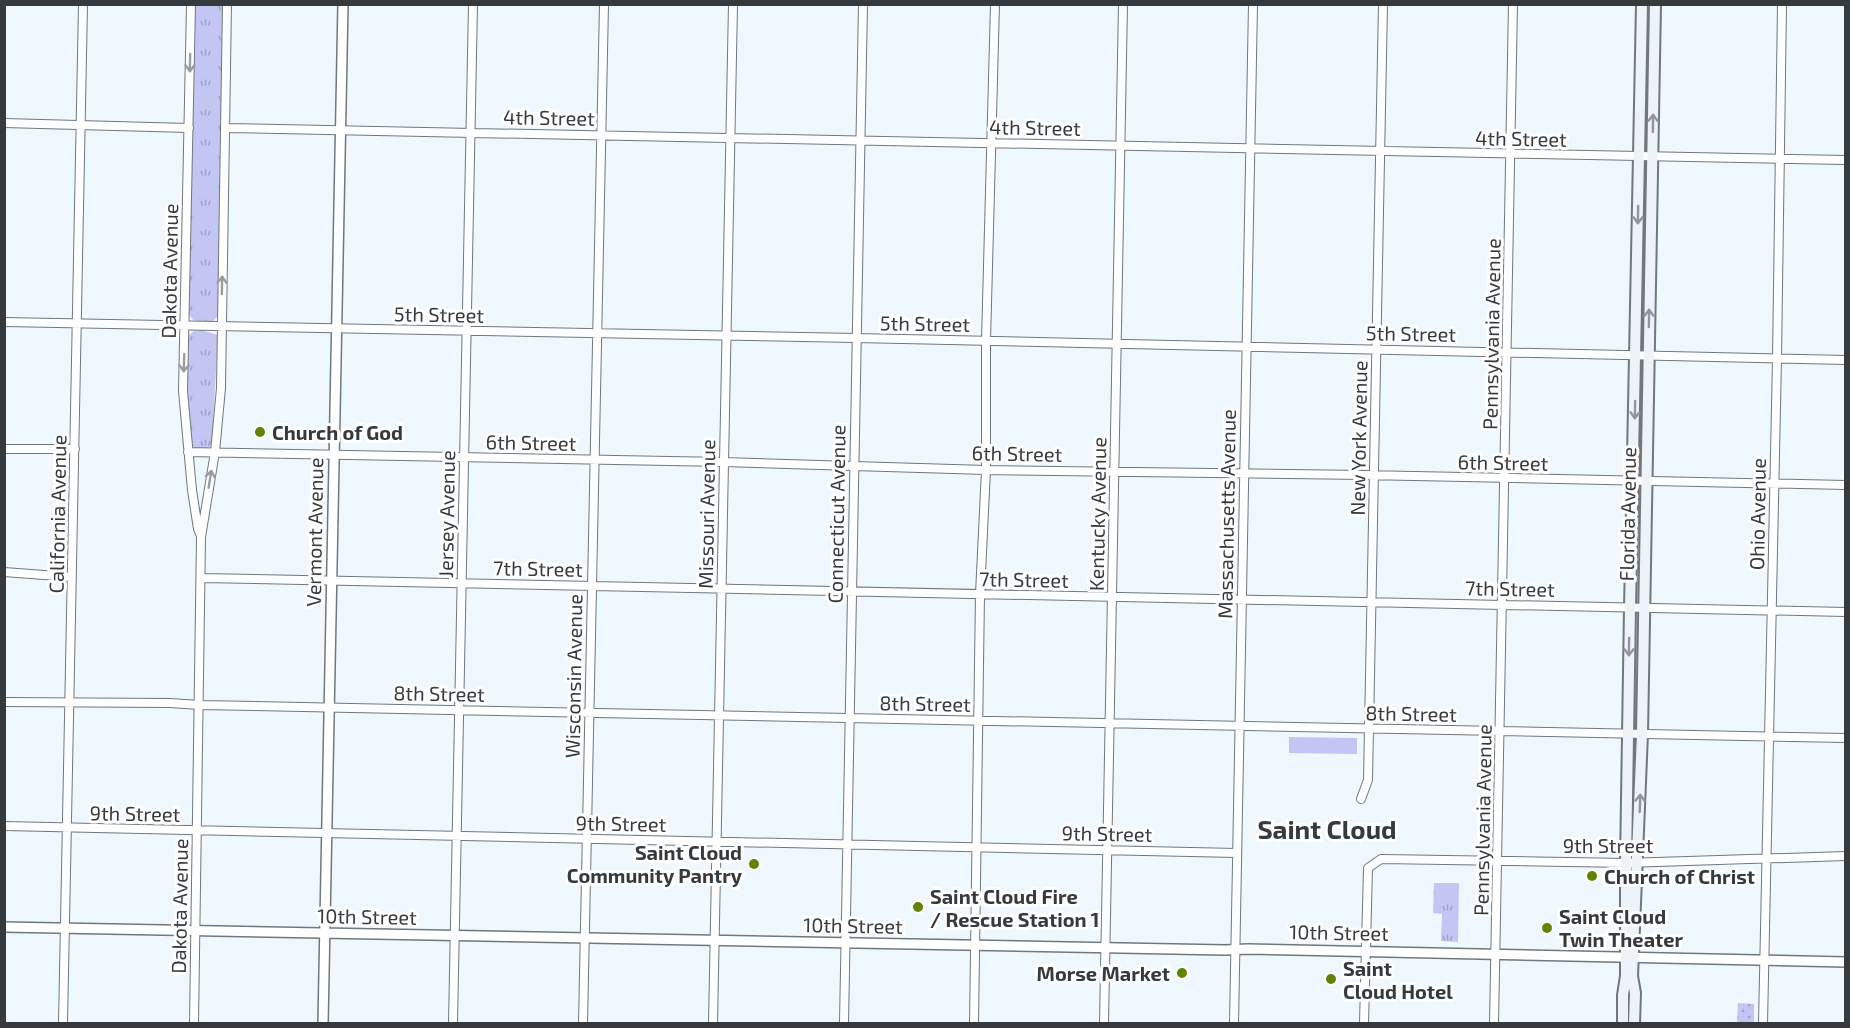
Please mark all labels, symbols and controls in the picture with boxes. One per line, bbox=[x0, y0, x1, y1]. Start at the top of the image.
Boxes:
one-way arrow bbox=[184, 52, 196, 72]
street label: 4th Street bbox=[503, 104, 595, 130]
street label: 4th Street bbox=[989, 114, 1081, 140]
one-way arrow bbox=[1648, 114, 1659, 134]
street label: 4th Street bbox=[1475, 125, 1567, 151]
street label: Dakota Avenue bbox=[156, 203, 182, 339]
one-way arrow bbox=[1632, 205, 1644, 225]
street label: Pennsylvania Avenue bbox=[1477, 238, 1505, 430]
one-way arrow bbox=[216, 276, 228, 296]
street label: 5th Street bbox=[394, 301, 485, 327]
one-way arrow bbox=[1643, 309, 1655, 329]
street label: 5th Street bbox=[880, 310, 971, 336]
street label: 5th Street bbox=[1366, 320, 1457, 346]
one-way arrow bbox=[178, 352, 190, 372]
street label: New York Avenue bbox=[1345, 360, 1371, 516]
one-way arrow bbox=[1629, 400, 1641, 420]
street label: Massachusetts Avenue bbox=[1212, 409, 1240, 619]
place label: Church of God bbox=[272, 420, 403, 444]
street label: Connecticut Avenue bbox=[822, 424, 850, 604]
marker: Church of God bbox=[253, 425, 267, 439]
street label: 6th Street bbox=[485, 429, 577, 455]
street label: California Avenue bbox=[44, 434, 70, 594]
street label: Kentucky Avenue bbox=[1084, 437, 1110, 591]
street label: Missouri Avenue bbox=[693, 439, 719, 589]
street label: 6th Street bbox=[971, 440, 1063, 466]
street label: Florida Avenue bbox=[1614, 447, 1640, 581]
street label: 6th Street bbox=[1457, 449, 1549, 475]
street label: Jersey Avenue bbox=[433, 450, 459, 578]
street label: Vermont Avenue bbox=[301, 457, 327, 607]
street label: Ohio Avenue bbox=[1744, 458, 1770, 570]
one-way arrow bbox=[205, 470, 216, 490]
street label: 7th Street bbox=[493, 555, 583, 581]
street label: 7th Street bbox=[979, 566, 1069, 592]
street label: 7th Street bbox=[1465, 575, 1555, 601]
street label: Wisconsin Avenue bbox=[560, 594, 586, 758]
one-way arrow bbox=[1623, 637, 1635, 657]
street label: 8th Street bbox=[393, 680, 485, 706]
street label: 8th Street bbox=[879, 690, 971, 716]
street label: 8th Street bbox=[1365, 700, 1457, 726]
street label: Pennsylvania Avenue bbox=[1468, 724, 1496, 916]
one-way arrow bbox=[1634, 793, 1645, 813]
street label: 9th Street bbox=[89, 800, 181, 826]
street label: 9th Street bbox=[575, 810, 667, 836]
district label: Saint Cloud bbox=[1257, 813, 1397, 844]
street label: 9th Street bbox=[1061, 820, 1153, 846]
street label: 9th Street bbox=[1563, 833, 1654, 857]
street label: Dakota Avenue bbox=[166, 838, 192, 974]
place label: Saint Cloud Community Pantry bbox=[567, 840, 743, 888]
marker: Saint Cloud Community Pantry bbox=[747, 857, 761, 871]
place label: Church of Christ bbox=[1604, 864, 1755, 888]
marker: Church of Christ bbox=[1585, 869, 1599, 883]
place label: Saint Cloud Fire / Rescue Station 1 bbox=[930, 884, 1100, 931]
marker: Saint Cloud Fire / Rescue Station 1 bbox=[911, 900, 925, 914]
street label: 10th Street bbox=[317, 903, 417, 929]
place label: Saint Cloud Twin Theater bbox=[1559, 904, 1684, 951]
street label: 10th Street bbox=[803, 912, 903, 938]
street label: 10th Street bbox=[1289, 919, 1389, 945]
marker: Saint Cloud Twin Theater bbox=[1540, 921, 1554, 935]
place label: Saint Cloud Hotel bbox=[1343, 956, 1453, 1003]
place label: Morse Market bbox=[1037, 961, 1170, 985]
marker: Morse Market bbox=[1175, 966, 1189, 980]
marker: Saint Cloud Hotel bbox=[1324, 972, 1338, 986]

